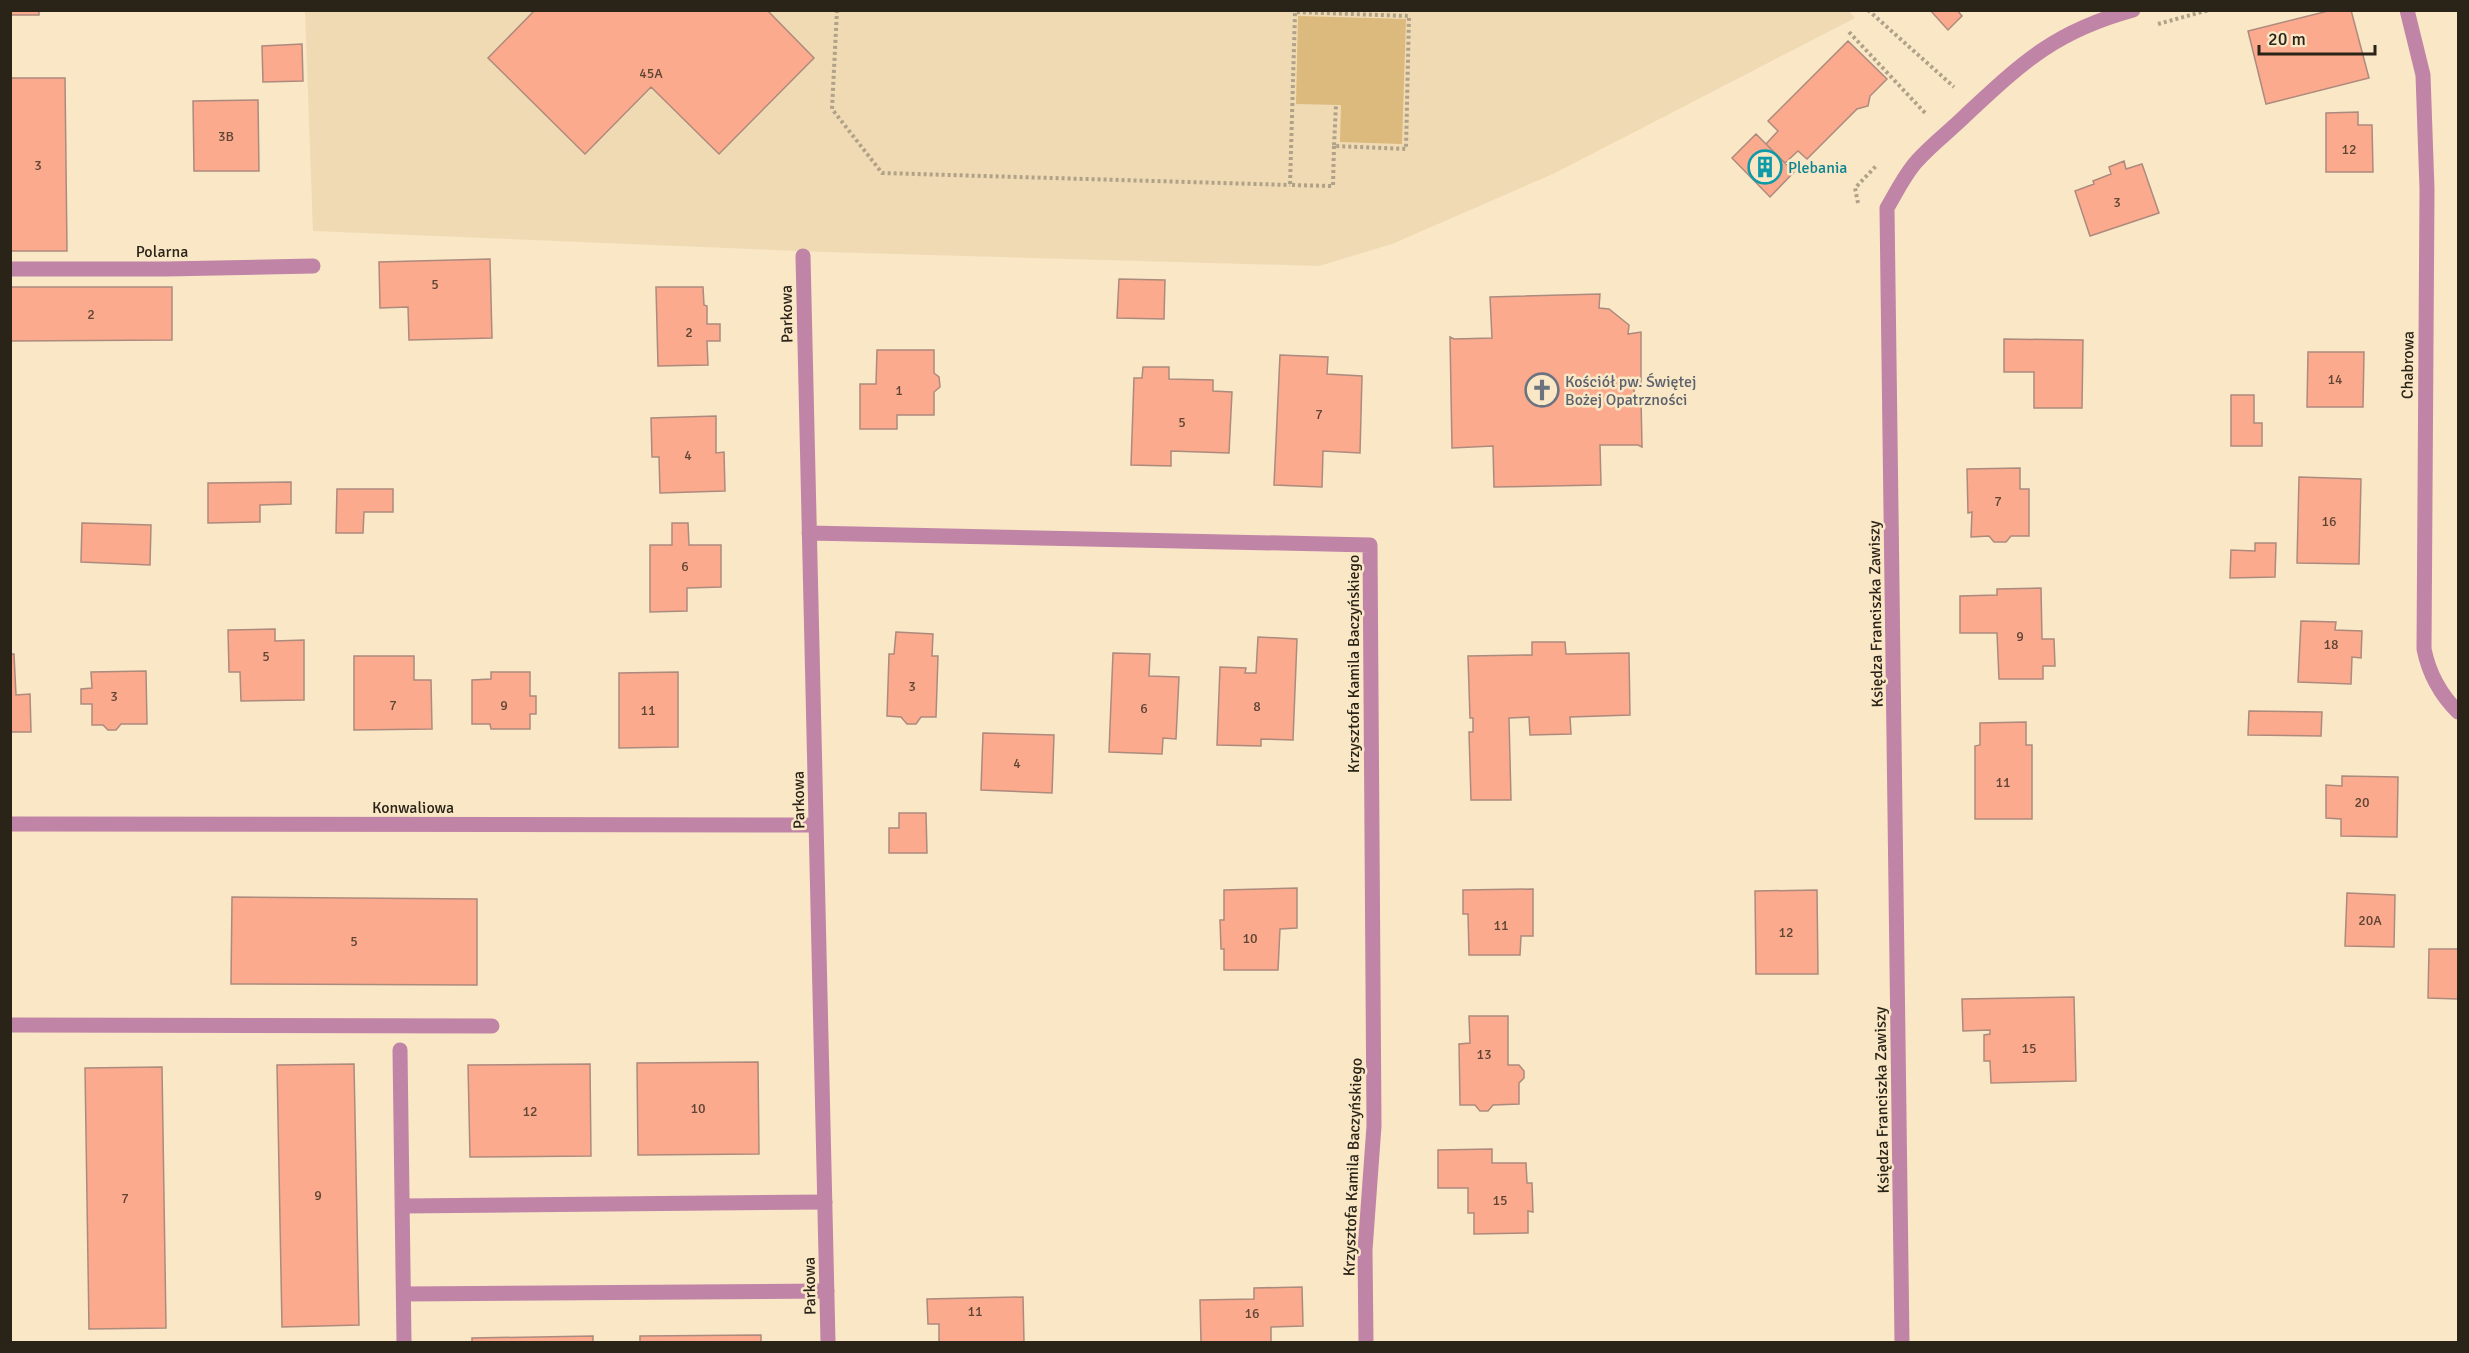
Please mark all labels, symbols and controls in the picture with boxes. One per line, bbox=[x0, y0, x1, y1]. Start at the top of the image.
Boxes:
scale bar bbox=[2259, 18, 2374, 56]
text: 20 m bbox=[2268, 28, 2306, 50]
house number: 45A bbox=[639, 65, 663, 82]
house number: 3B bbox=[218, 128, 234, 145]
house number: 12 bbox=[2341, 141, 2357, 158]
building icon: Plebania bbox=[1747, 149, 1783, 185]
house number: 3 bbox=[34, 157, 42, 174]
place label: Plebania bbox=[1788, 158, 1847, 178]
house number: 3 bbox=[2113, 194, 2121, 211]
street label: Polarna bbox=[136, 242, 188, 262]
house number: 5 bbox=[431, 276, 439, 293]
street label: Parkowa bbox=[776, 285, 798, 343]
house number: 2 bbox=[87, 306, 95, 323]
house number: 2 bbox=[685, 324, 693, 341]
street label: Chabrowa bbox=[2397, 331, 2419, 399]
house number: 14 bbox=[2327, 371, 2343, 388]
church icon: Kościół pw. Świętej Bożej Opatrzności bbox=[1524, 372, 1560, 408]
place label: Kościół pw. Świętej Bożej Opatrzności bbox=[1565, 372, 1697, 410]
house number: 1 bbox=[895, 382, 903, 399]
house number: 7 bbox=[1315, 406, 1323, 423]
house number: 5 bbox=[1178, 414, 1186, 431]
house number: 4 bbox=[684, 447, 692, 464]
house number: 7 bbox=[1994, 493, 2002, 510]
house number: 16 bbox=[2321, 513, 2337, 530]
street label: Księdza Franciszka Zawiszy bbox=[1864, 520, 1888, 708]
street label: Krzysztofa Kamila Baczyńskiego bbox=[1344, 555, 1364, 773]
house number: 6 bbox=[681, 558, 689, 575]
house number: 9 bbox=[2016, 628, 2024, 645]
house number: 18 bbox=[2323, 636, 2339, 653]
house number: 5 bbox=[262, 648, 270, 665]
house number: 3 bbox=[908, 678, 916, 695]
house number: 3 bbox=[110, 688, 118, 705]
house number: 7 bbox=[389, 697, 397, 714]
house number: 9 bbox=[500, 697, 508, 714]
house number: 8 bbox=[1253, 698, 1261, 715]
house number: 6 bbox=[1140, 700, 1148, 717]
house number: 11 bbox=[640, 702, 656, 719]
house number: 4 bbox=[1013, 755, 1021, 772]
street label: Parkowa bbox=[788, 771, 810, 829]
house number: 11 bbox=[1995, 774, 2011, 791]
house number: 20 bbox=[2354, 794, 2370, 811]
street label: Konwaliowa bbox=[372, 798, 454, 818]
house number: 20A bbox=[2358, 912, 2382, 929]
house number: 11 bbox=[1493, 917, 1509, 934]
house number: 12 bbox=[1778, 924, 1794, 941]
house number: 10 bbox=[1242, 930, 1258, 947]
house number: 5 bbox=[350, 933, 358, 950]
street label: Księdza Franciszka Zawiszy bbox=[1870, 1006, 1894, 1194]
house number: 15 bbox=[2021, 1040, 2037, 1057]
house number: 13 bbox=[1476, 1046, 1492, 1063]
street label: Krzysztofa Kamila Baczyńskiego bbox=[1339, 1057, 1367, 1277]
house number: 10 bbox=[690, 1100, 706, 1117]
house number: 12 bbox=[522, 1103, 538, 1120]
house number: 9 bbox=[314, 1187, 322, 1204]
house number: 7 bbox=[121, 1190, 129, 1207]
house number: 15 bbox=[1492, 1192, 1508, 1209]
street label: Parkowa bbox=[799, 1257, 821, 1315]
house number: 11 bbox=[967, 1303, 983, 1320]
house number: 16 bbox=[1244, 1305, 1260, 1322]

